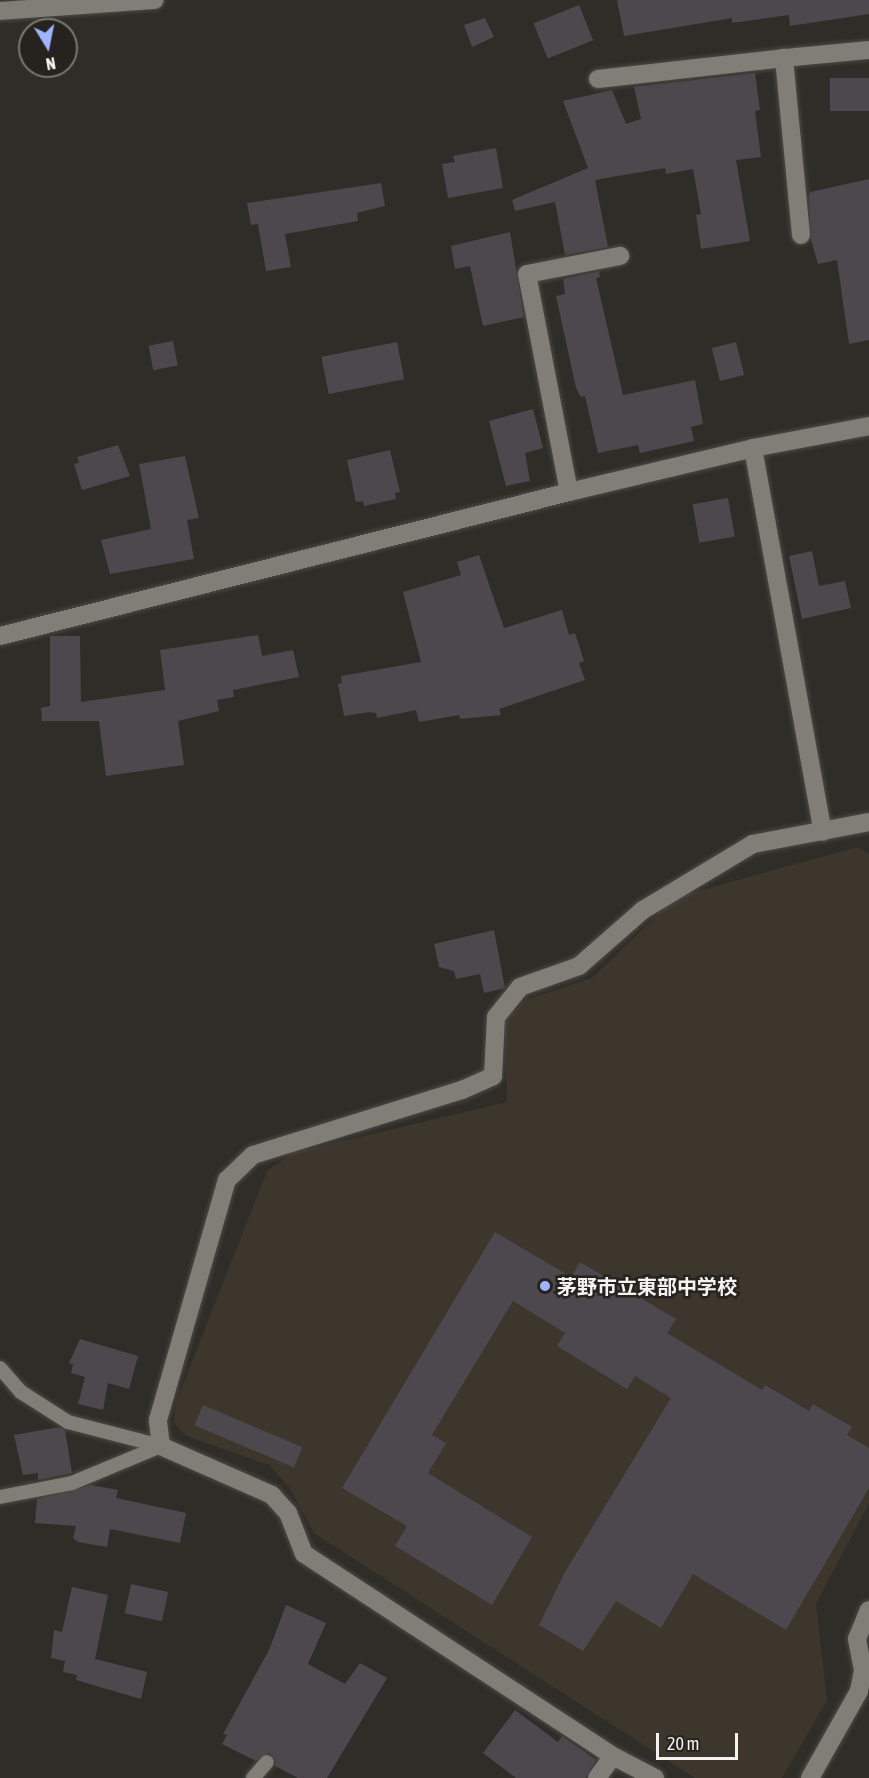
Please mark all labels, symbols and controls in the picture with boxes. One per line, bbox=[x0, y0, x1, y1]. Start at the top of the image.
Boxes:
north arrow bbox=[18, 18, 78, 78]
text: N bbox=[45, 54, 57, 73]
place label: 茅野市立東部中学校 bbox=[557, 1274, 737, 1298]
marker: 茅野市立東部中学校 bbox=[538, 1279, 552, 1293]
scale bar bbox=[659, 1721, 742, 1759]
text: 20 m bbox=[667, 1733, 699, 1754]

